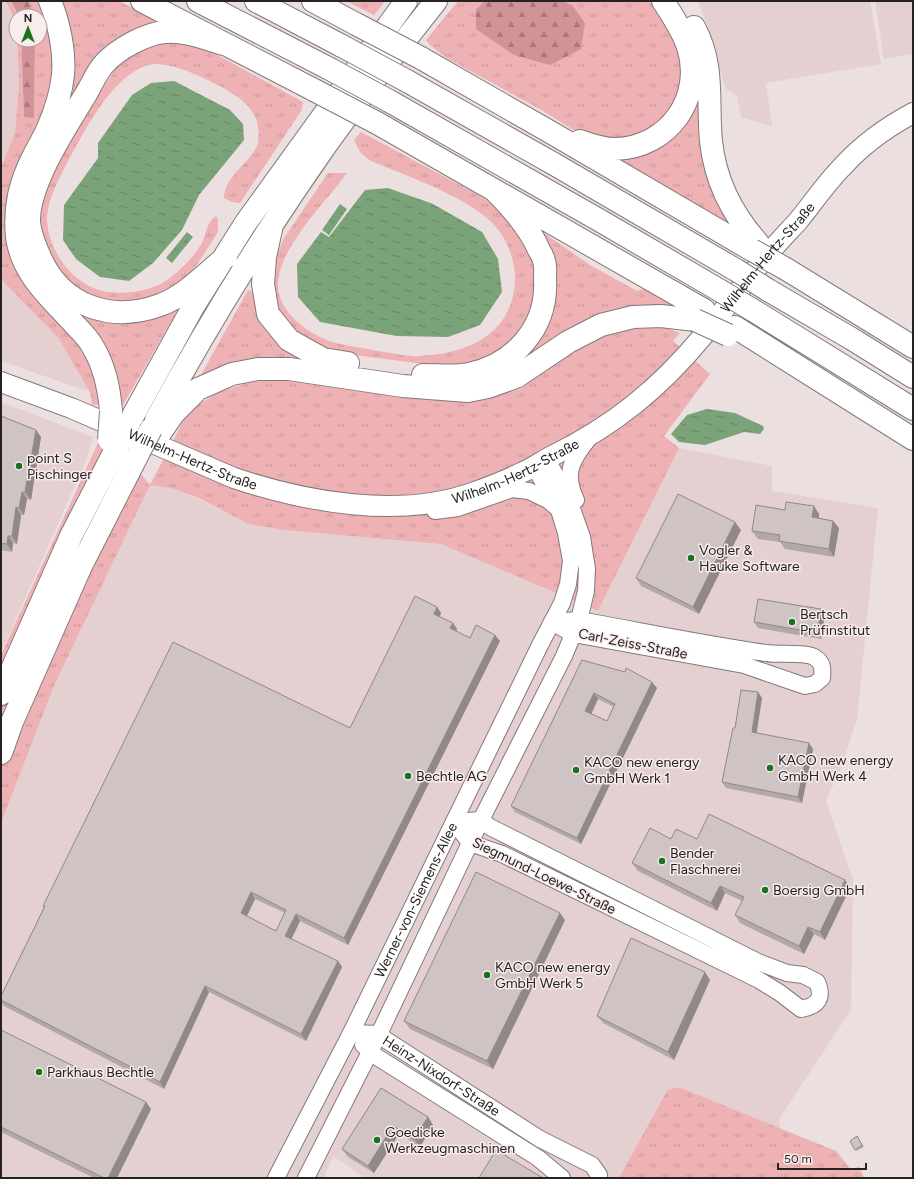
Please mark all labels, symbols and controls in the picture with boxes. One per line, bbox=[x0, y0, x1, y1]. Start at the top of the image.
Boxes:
north arrow bbox=[8, 8, 48, 48]
text: N bbox=[24, 12, 32, 25]
street label: Wilhelm-Hertz-Straße bbox=[717, 199, 818, 316]
street label: Wilhelm-Hertz-Straße bbox=[126, 425, 260, 493]
street label: Wilhelm-Hertz-Straße bbox=[450, 435, 582, 507]
place label: point S Pischinger bbox=[27, 450, 92, 483]
marker: point S Pischinger bbox=[14, 461, 24, 471]
place label: Vogler & Hauke Software bbox=[699, 542, 800, 575]
marker: Vogler & Hauke Software bbox=[686, 553, 696, 563]
place label: Bertsch Prüfinstitut bbox=[800, 606, 870, 639]
marker: Bertsch Prüfinstitut bbox=[787, 617, 797, 627]
street label: Carl-Zeiss-Straße bbox=[577, 625, 689, 663]
place label: KACO new energy GmbH Werk 4 bbox=[778, 752, 894, 785]
place label: KACO new energy GmbH Werk 1 bbox=[584, 754, 700, 787]
marker: KACO new energy GmbH Werk 4 bbox=[765, 763, 775, 773]
marker: KACO new energy GmbH Werk 1 bbox=[571, 765, 581, 775]
place label: Bechtle AG bbox=[416, 768, 487, 785]
marker: Bechtle AG bbox=[403, 771, 413, 781]
street label: Werner-von-Siemens-Allee bbox=[371, 820, 461, 981]
street label: Siegmund-Loewe-Straße bbox=[469, 834, 619, 918]
place label: Bender Flaschnerei bbox=[670, 845, 741, 878]
marker: Bender Flaschnerei bbox=[657, 856, 667, 866]
place label: Boersig GmbH bbox=[773, 882, 865, 899]
marker: Boersig GmbH bbox=[760, 885, 770, 895]
place label: KACO new energy GmbH Werk 5 bbox=[495, 959, 611, 992]
marker: KACO new energy GmbH Werk 5 bbox=[482, 970, 492, 980]
street label: Heinz-Nixdorf-Straße bbox=[379, 1032, 503, 1120]
place label: Parkhaus Bechtle bbox=[47, 1064, 154, 1081]
marker: Parkhaus Bechtle bbox=[34, 1067, 44, 1077]
place label: Goedicke Werkzeugmaschinen bbox=[385, 1124, 515, 1157]
marker: Goedicke Werkzeugmaschinen bbox=[372, 1135, 382, 1145]
scale bar bbox=[778, 1145, 866, 1171]
text: 50 m bbox=[784, 1152, 812, 1166]

